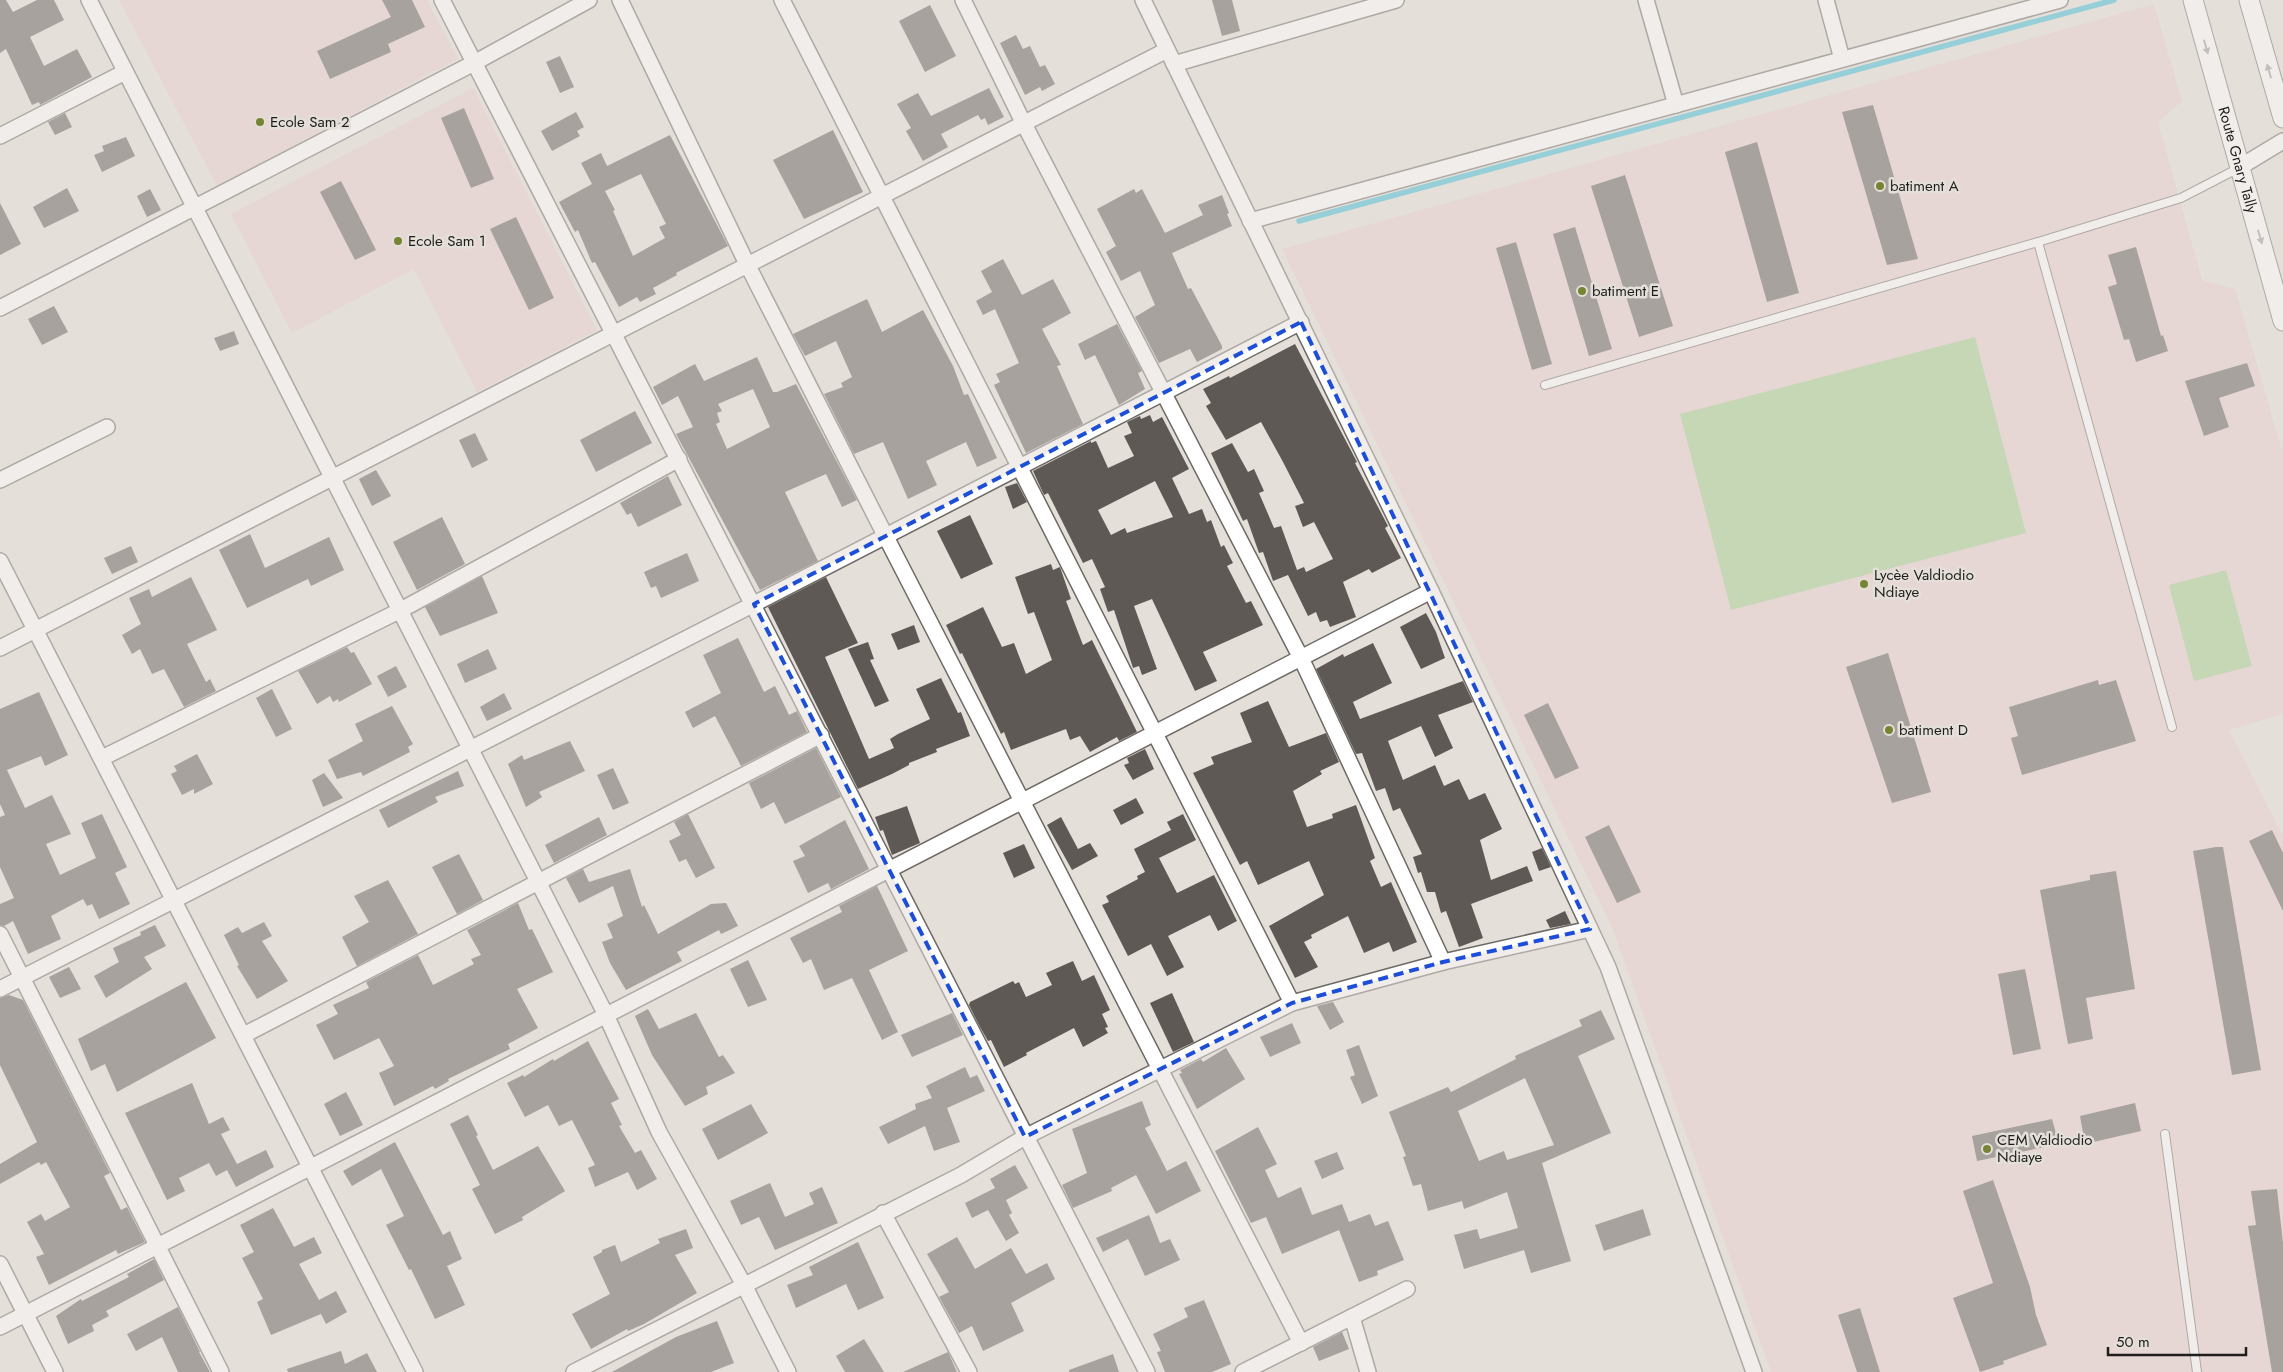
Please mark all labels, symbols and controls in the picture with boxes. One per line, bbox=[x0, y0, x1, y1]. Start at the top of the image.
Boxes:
one-way arrow bbox=[2203, 40, 2211, 55]
one-way arrow bbox=[2265, 64, 2273, 79]
street label: Route Gnary Tally bbox=[2212, 104, 2263, 216]
place label: Ecole Sam 2 bbox=[270, 111, 349, 133]
marker: Ecole Sam 2 bbox=[254, 116, 266, 128]
place label: batiment A bbox=[1890, 175, 1959, 197]
marker: batiment A bbox=[1874, 180, 1886, 192]
place label: Ecole Sam 1 bbox=[408, 230, 486, 252]
one-way arrow bbox=[2256, 230, 2264, 245]
marker: Ecole Sam 1 bbox=[392, 235, 404, 247]
place label: batiment E bbox=[1592, 280, 1659, 302]
marker: batiment E bbox=[1576, 285, 1588, 297]
place label: Lycèe Valdiodio Ndiaye bbox=[1874, 564, 1974, 603]
marker: Lycèe Valdiodio Ndiaye bbox=[1858, 578, 1870, 590]
place label: batiment D bbox=[1899, 719, 1968, 741]
marker: batiment D bbox=[1883, 724, 1895, 736]
place label: CEM Valdiodio Ndiaye bbox=[1997, 1129, 2093, 1168]
marker: CEM Valdiodio Ndiaye bbox=[1981, 1143, 1993, 1155]
scale bar bbox=[2108, 1324, 2246, 1356]
text: 50 m bbox=[2116, 1331, 2150, 1353]

